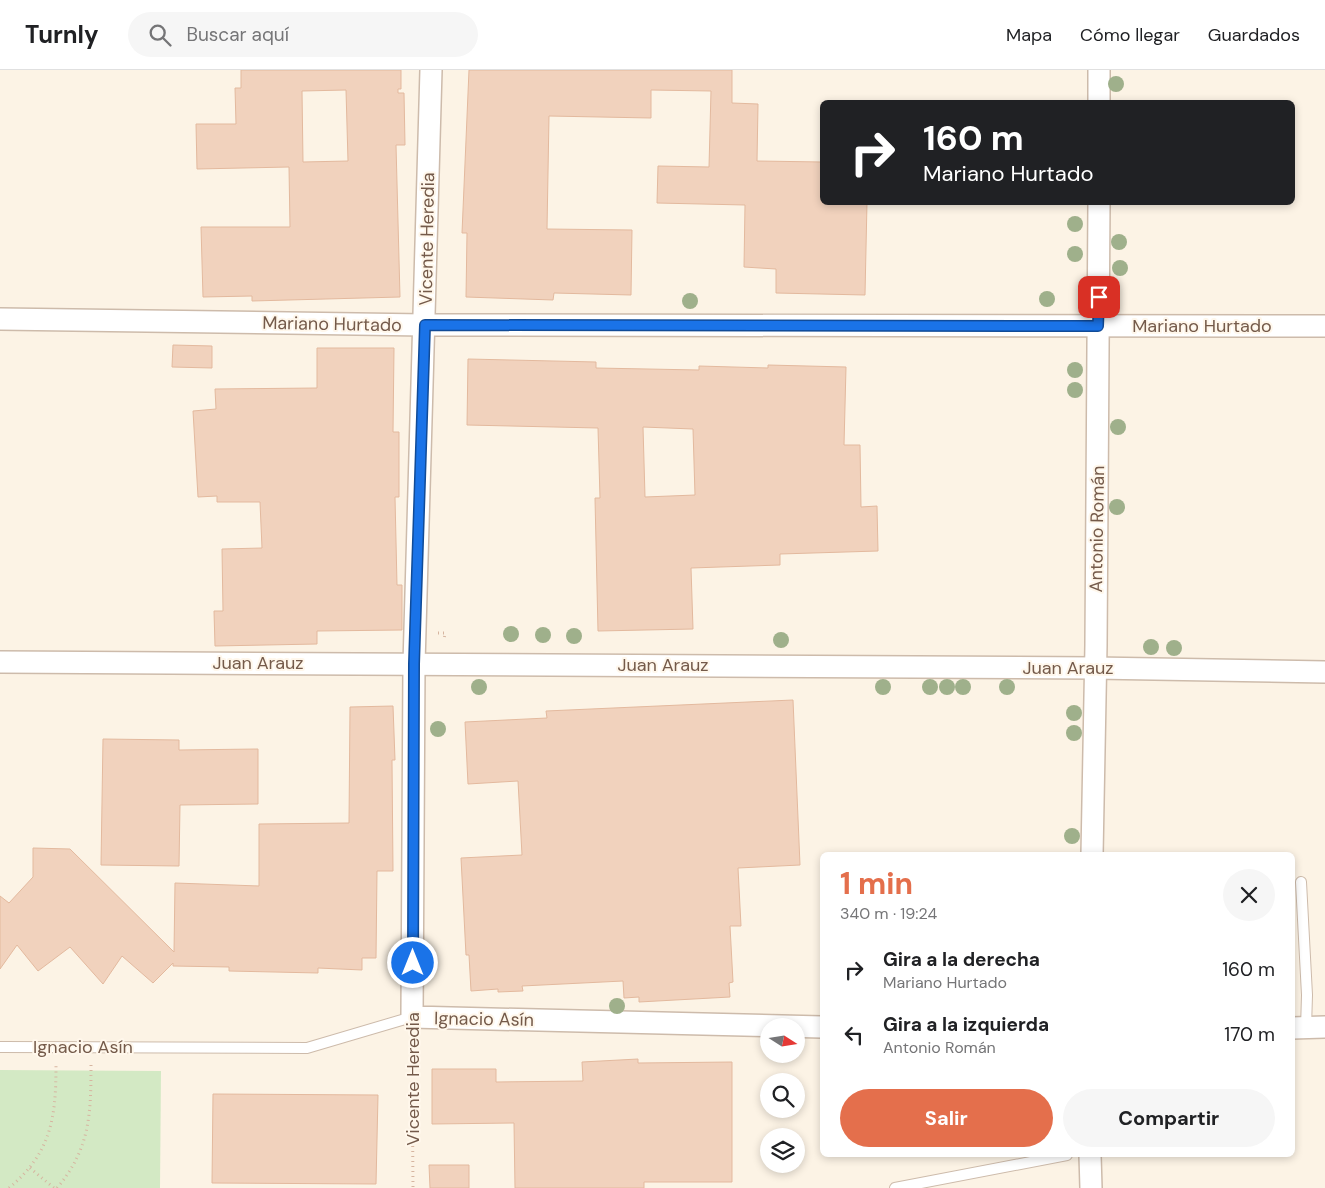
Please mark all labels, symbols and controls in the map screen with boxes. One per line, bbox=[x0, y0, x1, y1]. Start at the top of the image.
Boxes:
search box bbox=[128, 12, 478, 57]
text: Turnly bbox=[25, 19, 98, 50]
icon: search bbox=[146, 21, 174, 49]
text: Buscar aquí bbox=[186, 22, 289, 47]
text: Mapa bbox=[1006, 23, 1052, 47]
text: Cómo llegar bbox=[1080, 23, 1180, 47]
text: Guardados bbox=[1208, 23, 1300, 47]
text: 160 m bbox=[923, 115, 1024, 161]
icon: right bbox=[840, 120, 905, 185]
text: Mariano Hurtado bbox=[923, 159, 1094, 188]
street label: Vicente Heredia bbox=[414, 172, 440, 306]
pin bbox=[1078, 276, 1120, 318]
icon: arrive bbox=[1085, 283, 1113, 311]
street label: Mariano Hurtado bbox=[262, 311, 402, 337]
street label: Mariano Hurtado bbox=[1132, 314, 1272, 338]
street label: Antonio Román bbox=[1084, 465, 1110, 593]
street label: Juan Arauz bbox=[212, 651, 304, 675]
street label: Juan Arauz bbox=[617, 653, 709, 677]
street label: Juan Arauz bbox=[1022, 656, 1114, 680]
text: 1 min bbox=[840, 864, 913, 903]
button: close bbox=[1223, 869, 1275, 921]
text: 340 m · 19:24 bbox=[840, 903, 937, 924]
position arrow bbox=[386, 936, 438, 988]
text: Gira a la derecha bbox=[883, 947, 1040, 972]
icon: right bbox=[840, 956, 868, 984]
text: 160 m bbox=[1222, 957, 1275, 982]
text: Mariano Hurtado bbox=[883, 972, 1007, 993]
street label: Ignacio Asín bbox=[434, 1006, 534, 1032]
street label: Vicente Heredia bbox=[401, 1012, 425, 1146]
text: Gira a la izquierda bbox=[883, 1012, 1049, 1037]
north arrow bbox=[760, 1018, 805, 1062]
map controls bbox=[760, 1018, 805, 1173]
icon: left bbox=[840, 1021, 868, 1049]
text: 170 m bbox=[1224, 1022, 1275, 1047]
street label: Ignacio Asín bbox=[33, 1035, 133, 1059]
text: Antonio Román bbox=[883, 1037, 996, 1058]
button: search bbox=[760, 1073, 805, 1118]
button: Salir bbox=[840, 1089, 1053, 1147]
button: Compartir bbox=[1063, 1089, 1275, 1147]
button: layers bbox=[760, 1128, 805, 1173]

